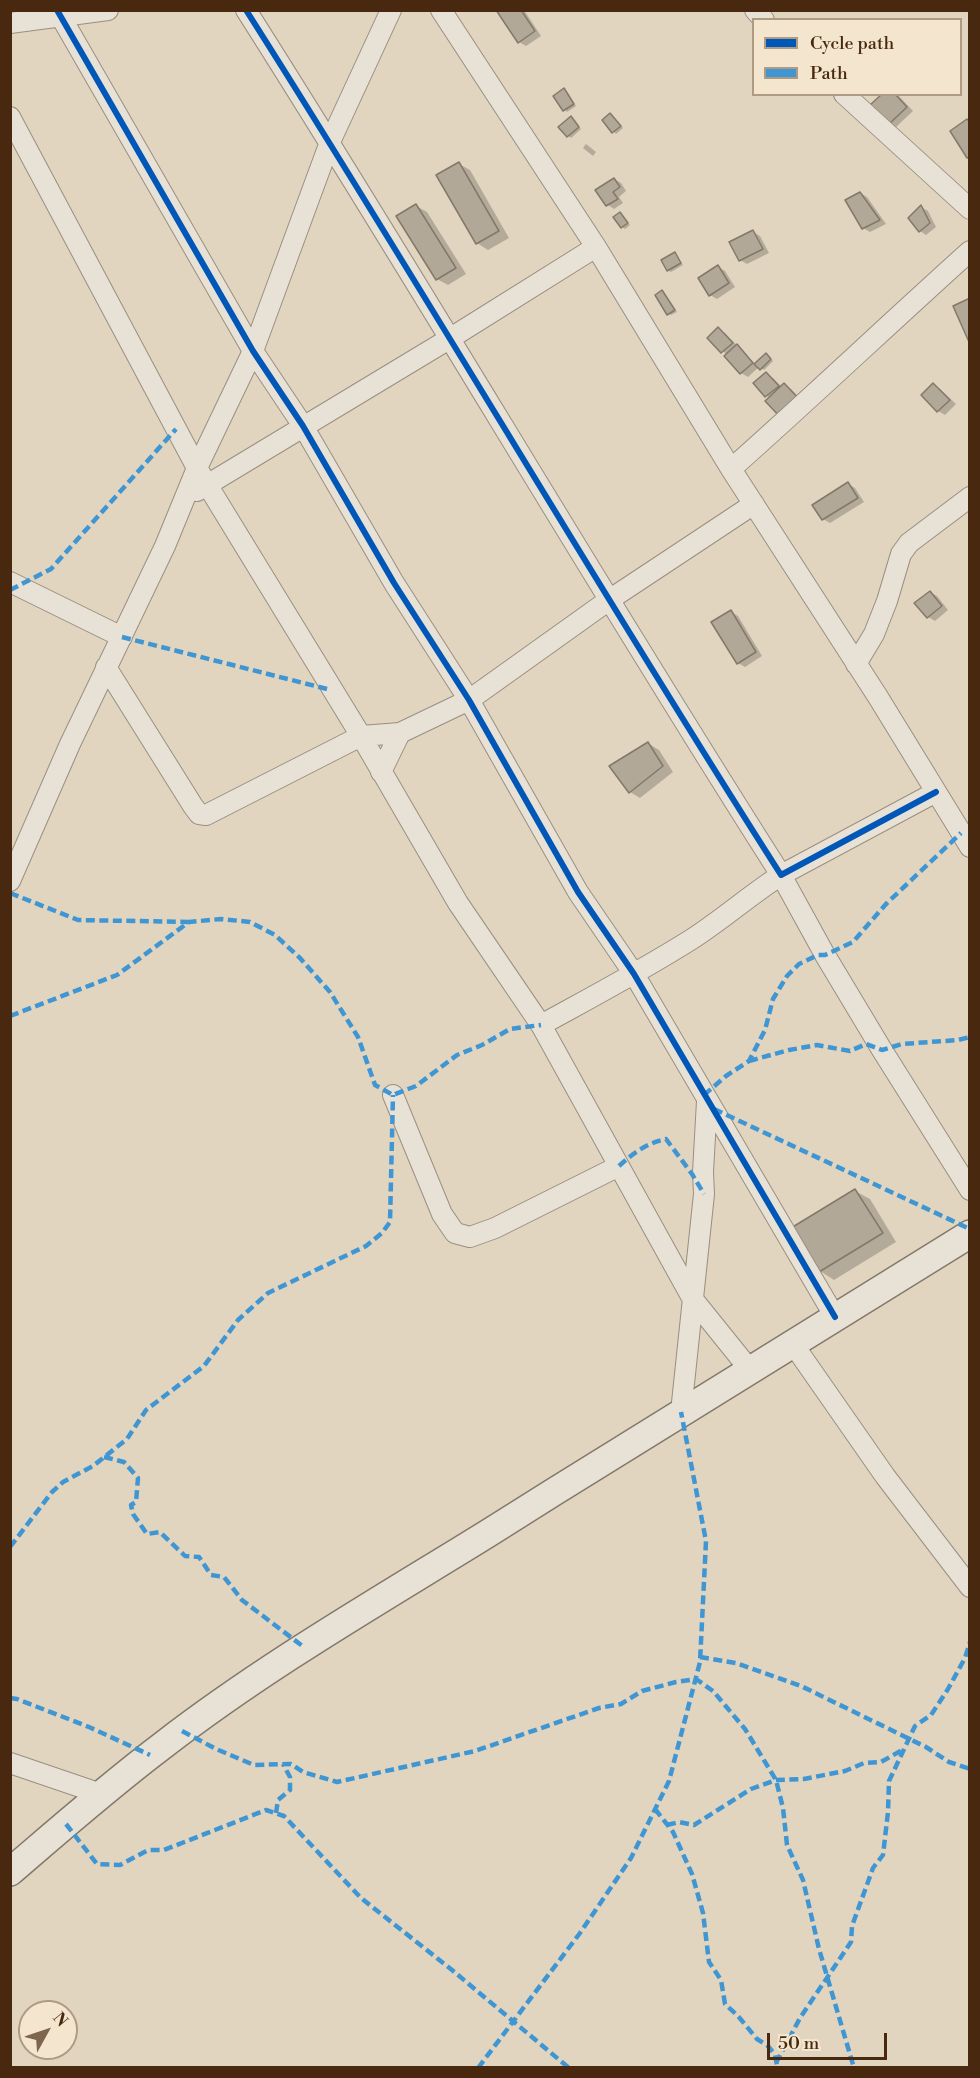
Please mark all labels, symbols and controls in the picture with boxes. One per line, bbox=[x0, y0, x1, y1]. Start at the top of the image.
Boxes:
legend bbox=[752, 18, 962, 96]
text: Cycle path bbox=[810, 32, 894, 55]
text: Path bbox=[810, 62, 848, 85]
north arrow bbox=[18, 2000, 78, 2060]
text: N bbox=[49, 2008, 72, 2031]
scale bar bbox=[770, 2021, 890, 2059]
text: 50 m bbox=[778, 2032, 819, 2055]

